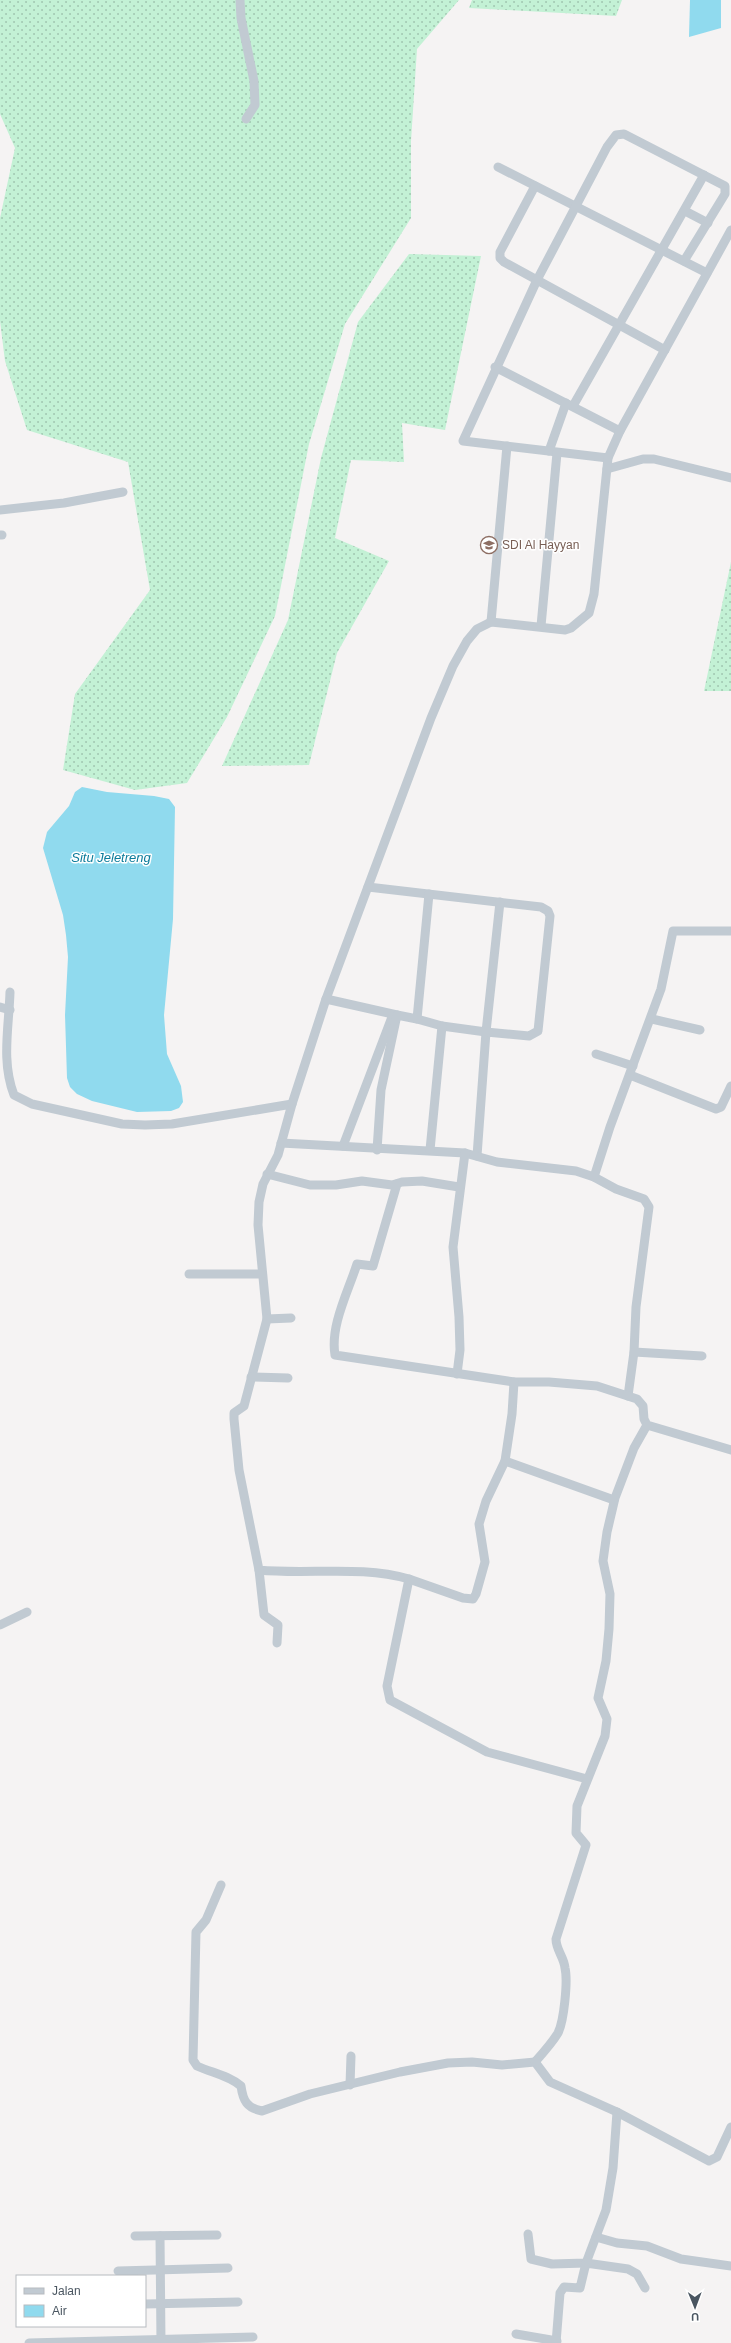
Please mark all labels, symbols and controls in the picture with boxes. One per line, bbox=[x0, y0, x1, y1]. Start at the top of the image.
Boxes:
school or university icon: SDI Al Hayyan bbox=[479, 535, 499, 555]
place label: SDI Al Hayyan bbox=[502, 538, 579, 552]
water label: Situ Jeletreng bbox=[71, 850, 152, 865]
legend bbox=[16, 2275, 146, 2327]
text: Jalan bbox=[52, 2284, 81, 2298]
north arrow bbox=[675, 2287, 715, 2327]
text: Air bbox=[52, 2304, 67, 2318]
text: U bbox=[691, 2311, 699, 2323]

